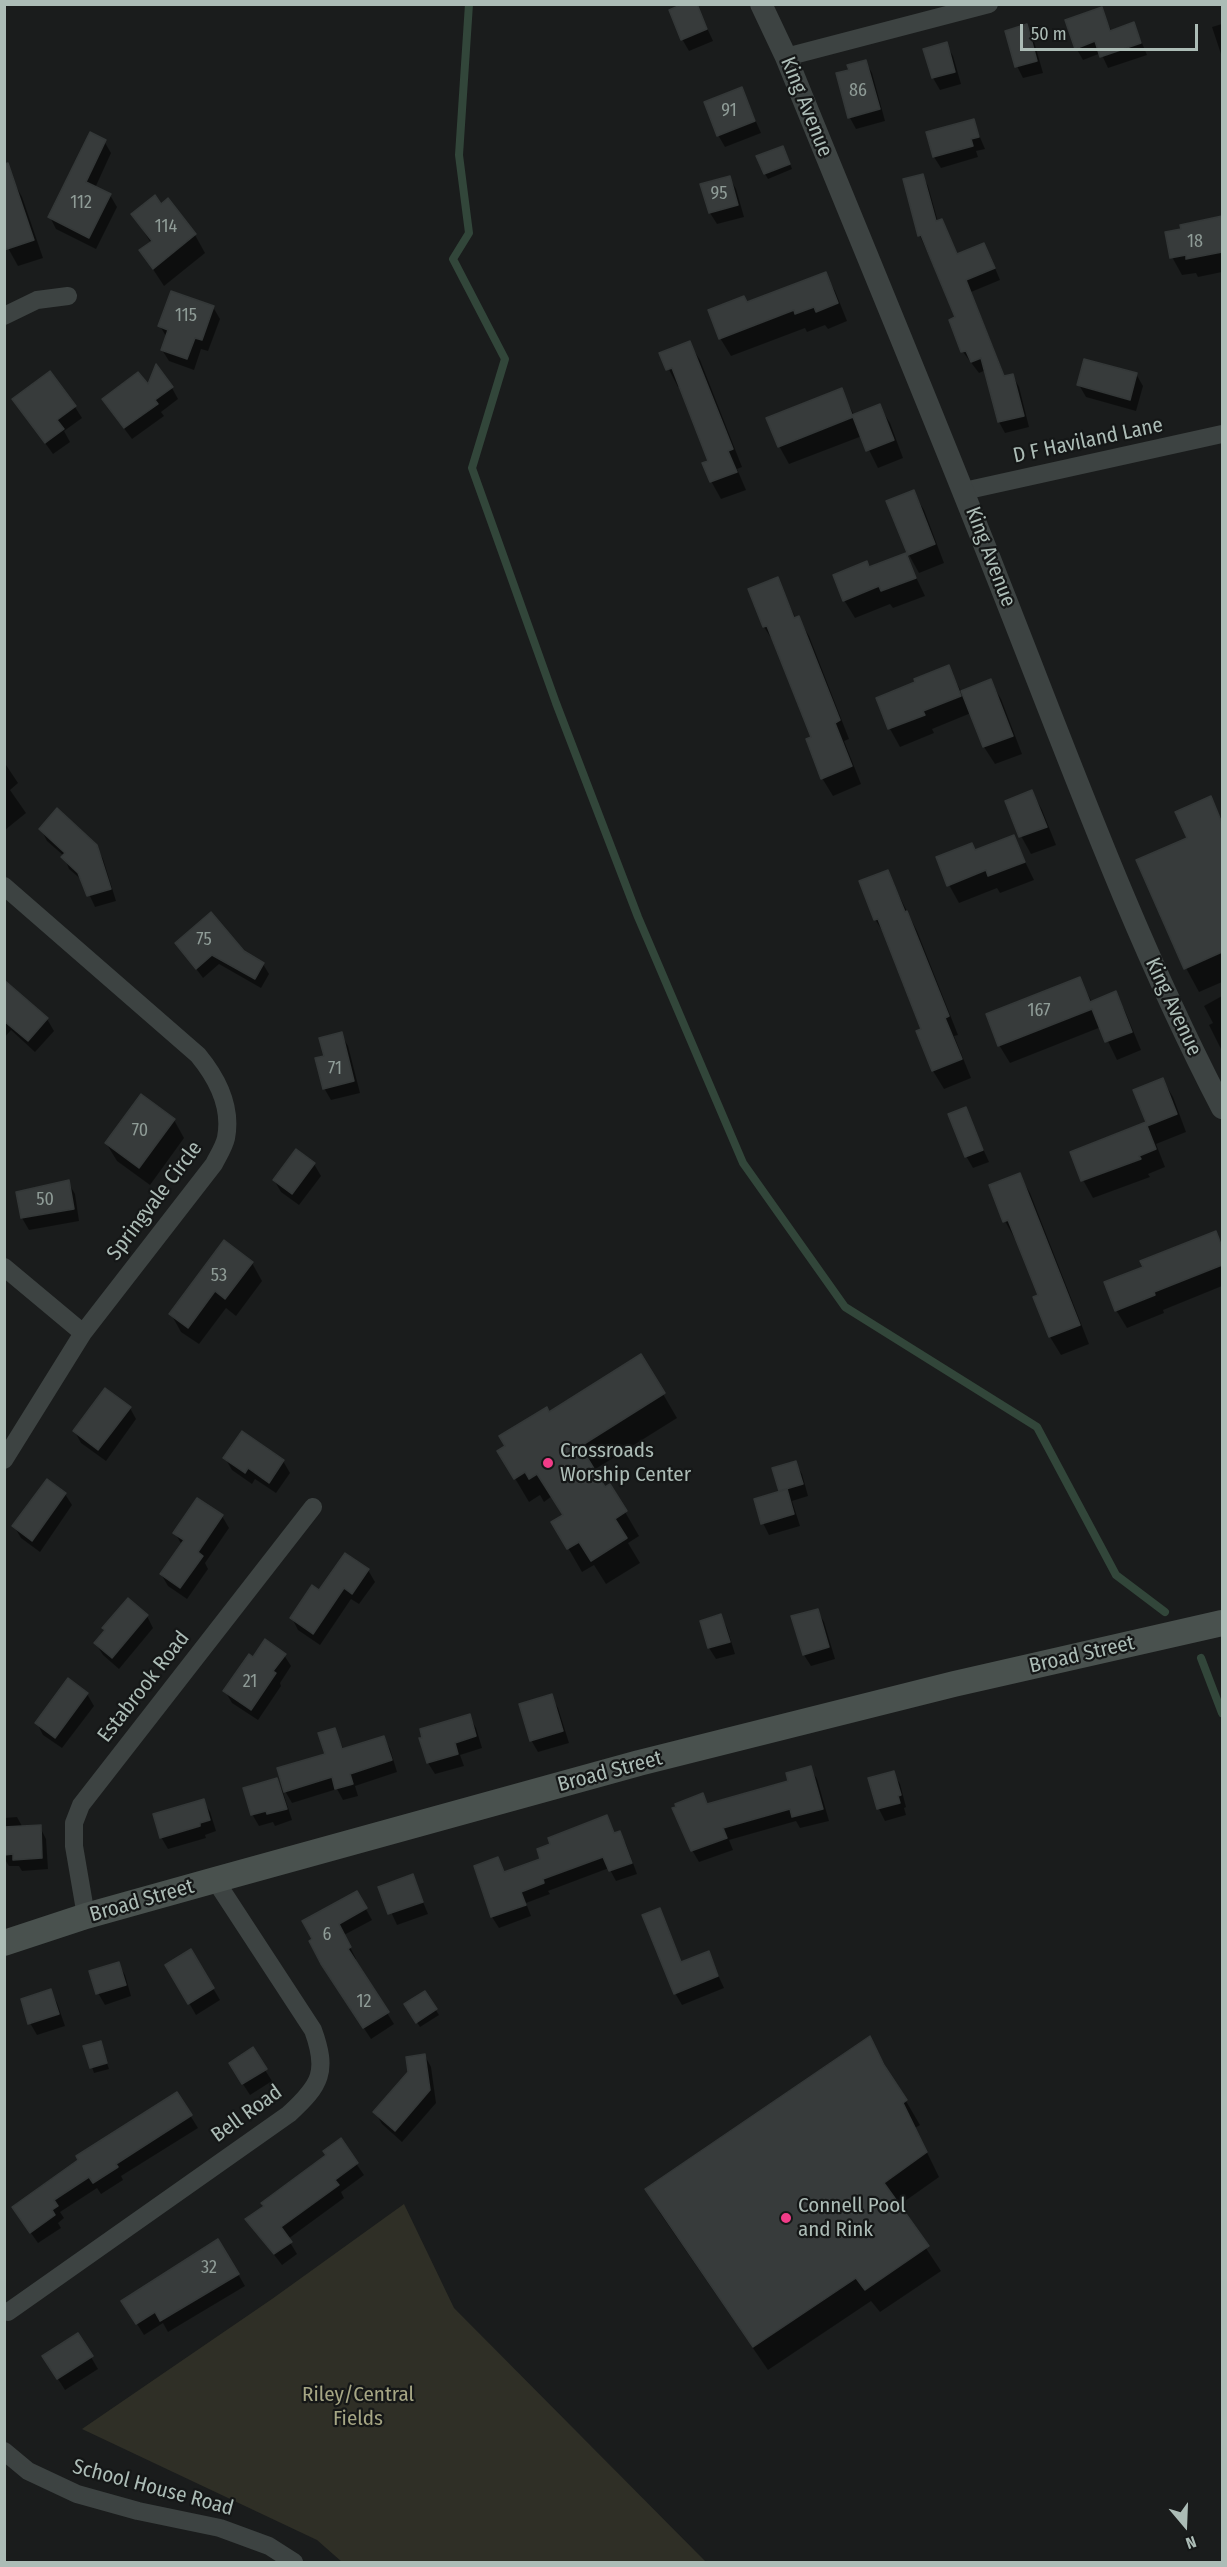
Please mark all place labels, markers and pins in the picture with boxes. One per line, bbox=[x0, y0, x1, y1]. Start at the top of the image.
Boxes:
place label: Crossroads Worship Center bbox=[560, 1438, 691, 1488]
marker: Crossroads Worship Center bbox=[541, 1456, 555, 1470]
place label: Connell Pool and Rink bbox=[798, 2193, 906, 2243]
marker: Connell Pool and Rink bbox=[779, 2211, 793, 2225]

